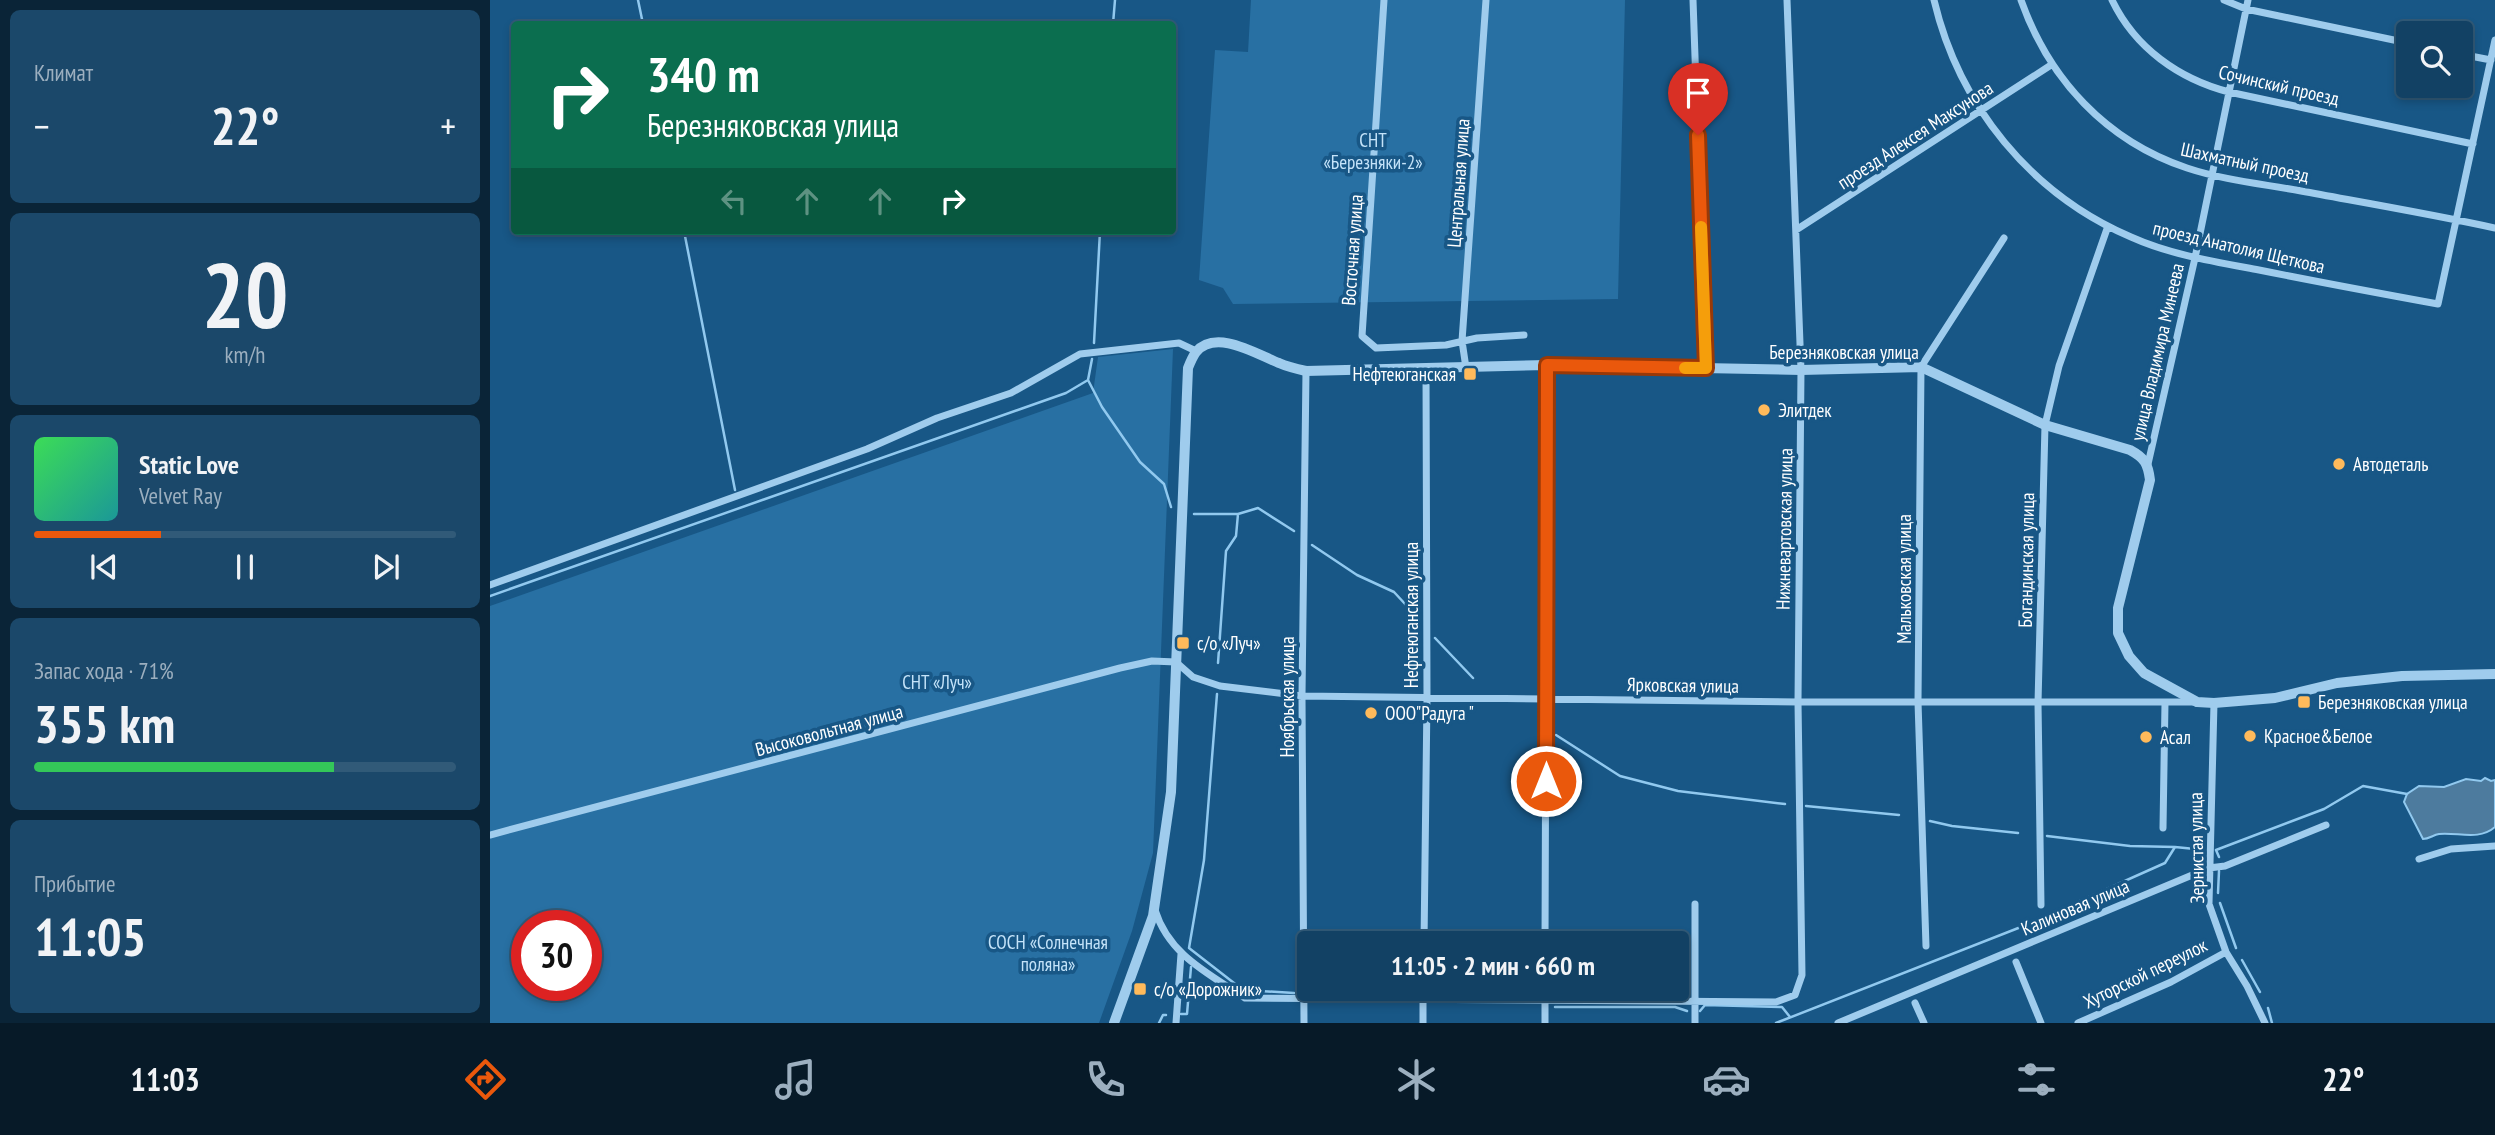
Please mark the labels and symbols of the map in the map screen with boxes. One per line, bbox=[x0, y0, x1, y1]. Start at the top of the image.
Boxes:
street label: Сочинский проезд bbox=[2216, 59, 2342, 111]
pin bbox=[1668, 63, 1728, 135]
street label: проезд Алексея Максунова bbox=[1833, 76, 1997, 194]
street label: Центральная улица bbox=[1442, 118, 1474, 248]
park label: СНТ «Березняки-2» bbox=[1323, 128, 1423, 174]
street label: Шахматный проезд bbox=[2179, 137, 2312, 187]
street label: Восточная улица bbox=[1336, 194, 1368, 306]
street label: проезд Анатолия Щеткова bbox=[2151, 216, 2327, 278]
street label: улица Владимира Минеева bbox=[2125, 261, 2189, 443]
street label: Березняковская улица bbox=[1769, 340, 1919, 364]
place label: Нефтеюганская bbox=[1353, 362, 1456, 386]
marker: Нефтеюганская bbox=[1462, 366, 1478, 382]
place label: Элитдек bbox=[1778, 398, 1832, 422]
marker: Элитдек bbox=[1756, 402, 1772, 418]
street label: Нижневартовская улица bbox=[1771, 448, 1797, 610]
place label: Автодеталь bbox=[2353, 452, 2428, 476]
marker: Автодеталь bbox=[2331, 456, 2347, 472]
street label: Богандинская улица bbox=[2013, 492, 2039, 628]
street label: Мальковская улица bbox=[1892, 514, 1916, 644]
street label: Нефтеюганская улица bbox=[1399, 542, 1423, 688]
place label: с/о «Луч» bbox=[1197, 631, 1260, 655]
marker: с/о «Луч» bbox=[1175, 635, 1191, 651]
street label: Ноябрьская улица bbox=[1275, 636, 1299, 758]
park label: СНТ «Луч» bbox=[902, 670, 972, 694]
street label: Ярковская улица bbox=[1627, 672, 1739, 698]
place label: Березняковская улица bbox=[2318, 690, 2468, 714]
marker: Березняковская улица bbox=[2296, 694, 2312, 710]
street label: Высоковольтная улица bbox=[753, 699, 905, 761]
place label: ООО"Радуга " bbox=[1385, 701, 1474, 725]
marker: ООО"Радуга " bbox=[1363, 705, 1379, 721]
place label: Красное&Белое bbox=[2264, 724, 2373, 748]
place label: Асал bbox=[2160, 725, 2191, 749]
marker: Красное&Белое bbox=[2242, 728, 2258, 744]
marker: Асал bbox=[2138, 729, 2154, 745]
position arrow bbox=[1509, 744, 1583, 818]
street label: Зернистая улица bbox=[2183, 792, 2209, 904]
street label: Калиновая улица bbox=[2017, 873, 2133, 941]
speed limit sign: 30 bbox=[511, 910, 602, 1001]
park label: СОСН «Солнечная поляна» bbox=[988, 930, 1108, 976]
street label: Хуторской переулок bbox=[2079, 932, 2212, 1013]
place label: с/о «Дорожник» bbox=[1154, 977, 1262, 1001]
marker: с/о «Дорожник» bbox=[1132, 981, 1148, 997]

